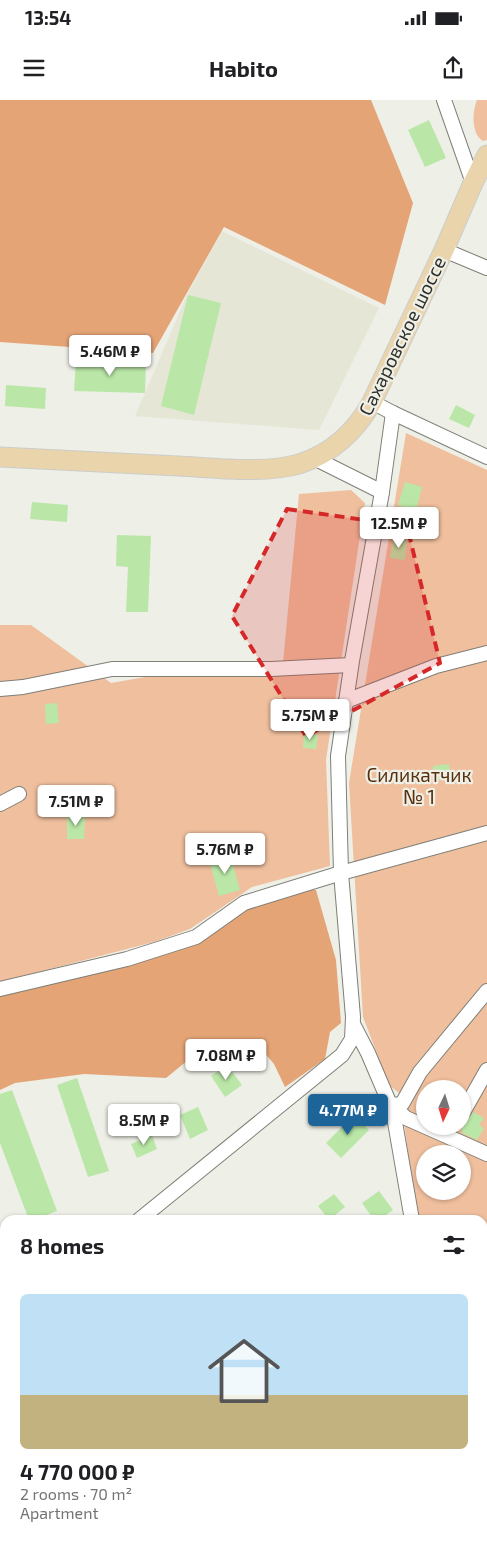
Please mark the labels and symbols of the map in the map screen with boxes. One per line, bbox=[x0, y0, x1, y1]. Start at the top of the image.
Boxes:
street label: Сахаровское шоссе bbox=[353, 253, 450, 419]
pin: 5.46M ₽ bbox=[64, 334, 156, 377]
pin: 12.5M ₽ bbox=[353, 506, 445, 549]
pin: 5.75M ₽ bbox=[264, 698, 356, 741]
park label: Силикатчик № 1 bbox=[366, 763, 472, 808]
pin: 7.51M ₽ bbox=[30, 784, 122, 827]
pin: 5.76M ₽ bbox=[179, 832, 271, 875]
pin: 7.08M ₽ bbox=[180, 1038, 272, 1081]
north arrow bbox=[416, 1080, 471, 1135]
pin: 4.77M ₽ bbox=[302, 1094, 394, 1136]
pin: 8.5M ₽ bbox=[103, 1104, 185, 1146]

